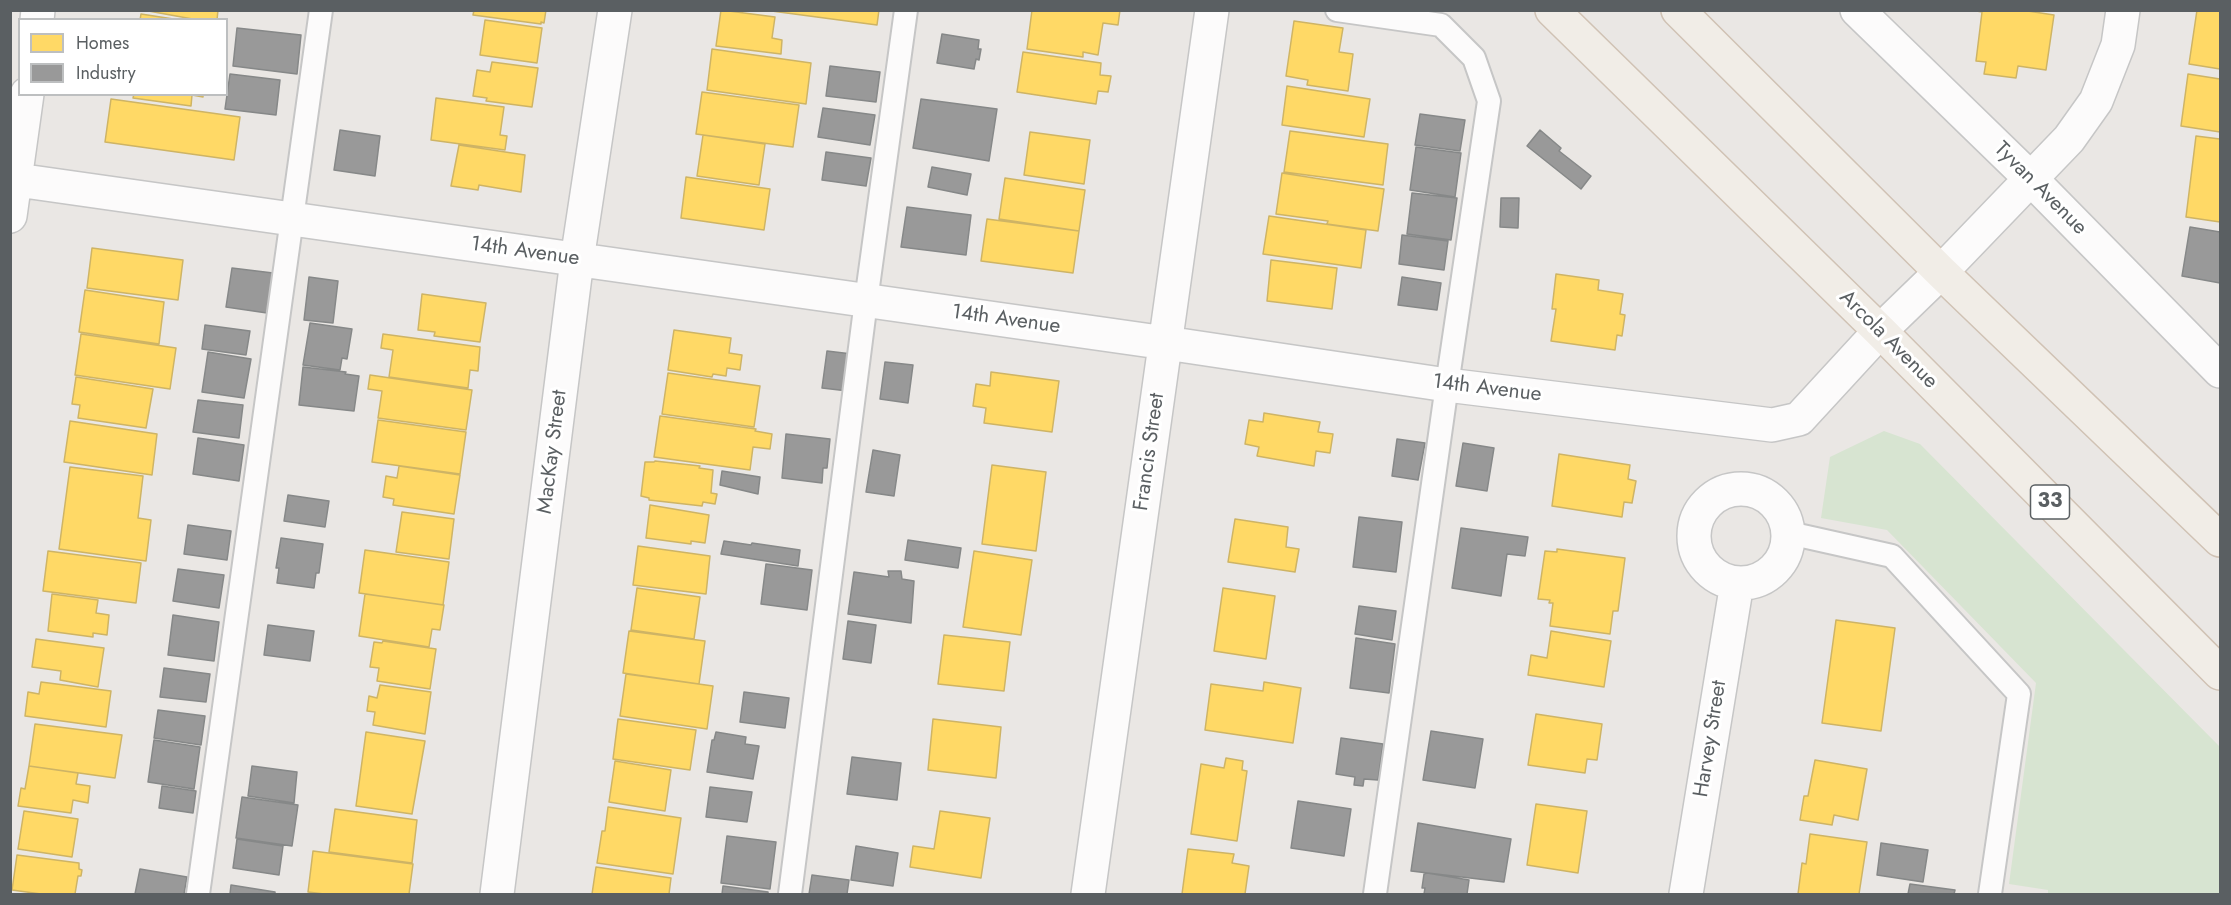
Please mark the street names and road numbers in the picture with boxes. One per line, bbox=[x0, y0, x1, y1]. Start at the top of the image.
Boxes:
street label: Tyvan Avenue bbox=[1988, 137, 2092, 241]
street label: 14th Avenue bbox=[469, 232, 581, 272]
street label: Arcola Avenue bbox=[1834, 286, 1942, 394]
street label: 14th Avenue bbox=[950, 300, 1062, 340]
street label: 14th Avenue bbox=[1431, 370, 1543, 408]
street label: MacKay Street bbox=[533, 389, 573, 515]
street label: Francis Street bbox=[1129, 391, 1171, 513]
road number: 33 bbox=[2030, 485, 2070, 519]
street label: Harvey Street bbox=[1689, 679, 1733, 799]

